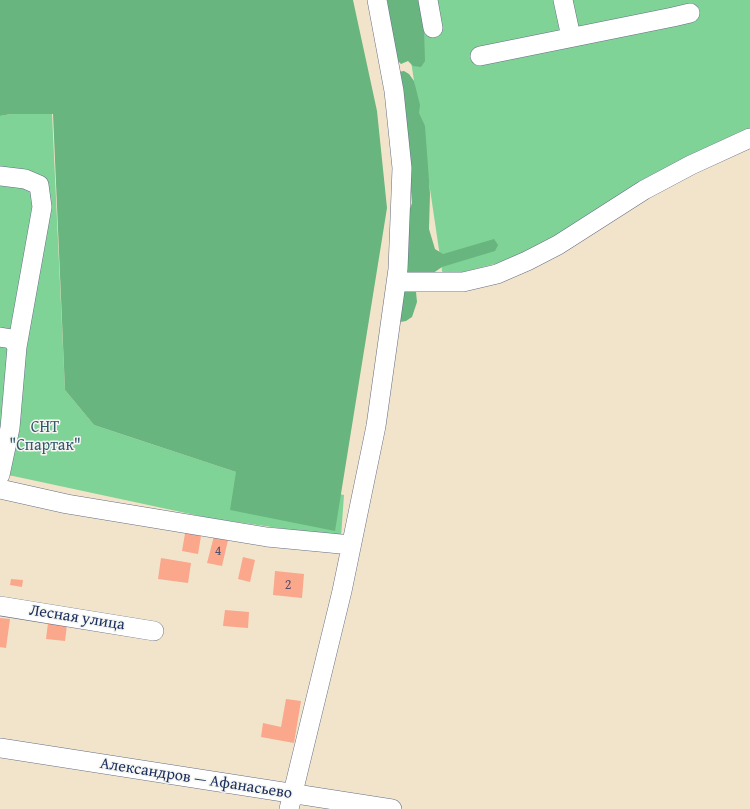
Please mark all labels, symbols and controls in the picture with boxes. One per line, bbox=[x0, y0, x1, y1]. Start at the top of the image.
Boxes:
park label: СНТ "Спартак" bbox=[9, 418, 81, 456]
house number: 4 bbox=[215, 543, 221, 559]
house number: 2 bbox=[285, 577, 291, 593]
street label: Лесная улица bbox=[28, 601, 126, 635]
street label: Александров — Афанасьево bbox=[99, 754, 293, 804]

